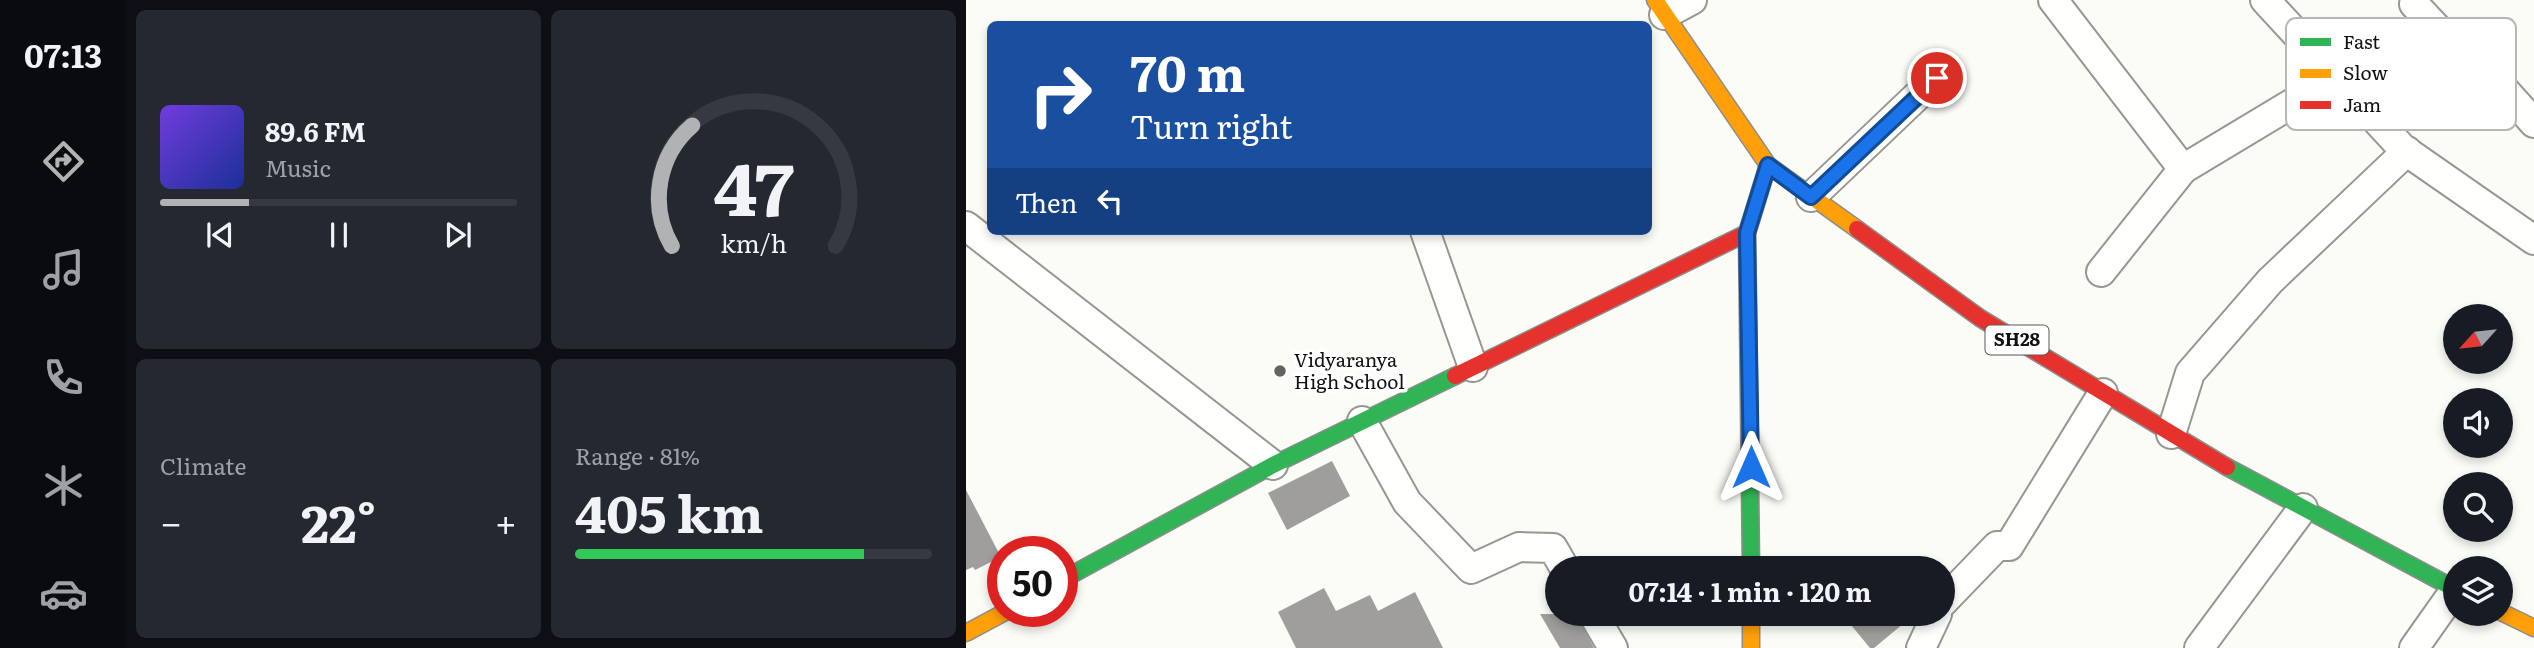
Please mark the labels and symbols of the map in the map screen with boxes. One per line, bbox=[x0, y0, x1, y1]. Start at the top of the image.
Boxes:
legend bbox=[2286, 18, 2516, 130]
text: Fast bbox=[2343, 27, 2380, 55]
pin bbox=[1907, 48, 1967, 108]
text: Slow bbox=[2343, 58, 2388, 86]
text: Jam bbox=[2343, 90, 2381, 118]
north arrow bbox=[2443, 304, 2513, 374]
road number: SH28 bbox=[1986, 326, 2048, 354]
place label: Vidyaranya High School bbox=[1294, 345, 1405, 395]
marker: Vidyaranya High School bbox=[1272, 363, 1288, 379]
position arrow bbox=[1714, 430, 1788, 504]
speed limit sign: 50 bbox=[987, 536, 1078, 627]

